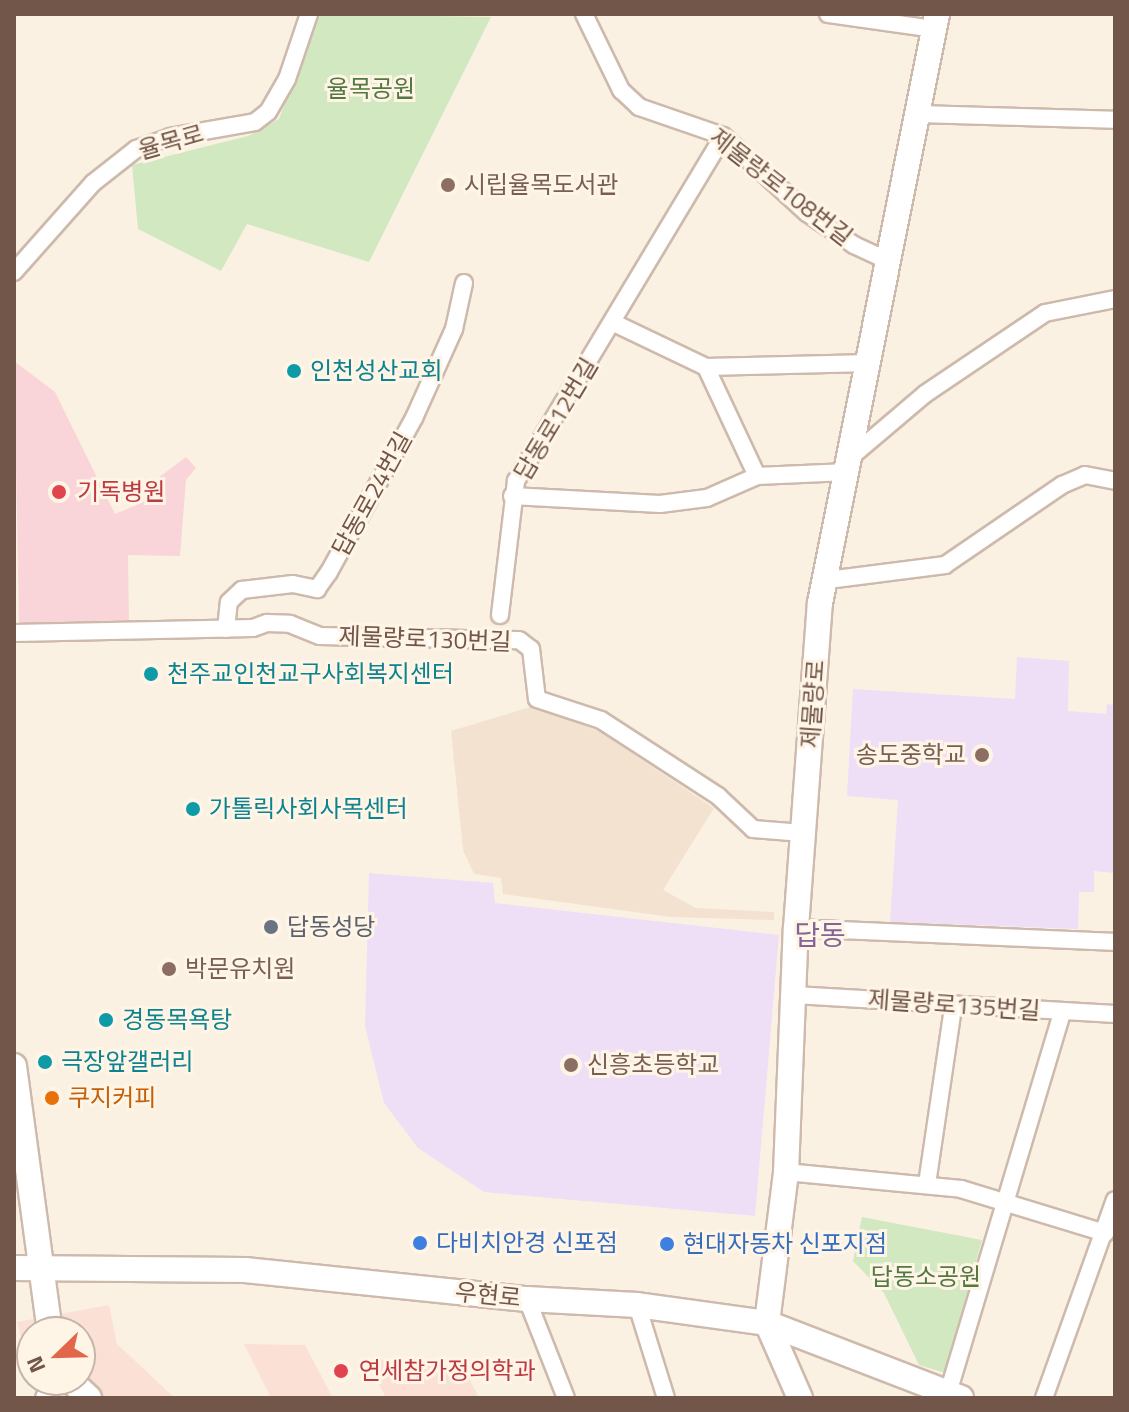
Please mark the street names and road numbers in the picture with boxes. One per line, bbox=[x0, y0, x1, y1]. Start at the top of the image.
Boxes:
street label: 율목로 bbox=[135, 119, 207, 165]
street label: 제물량로108번길 bbox=[704, 122, 858, 252]
street label: 답동로12번길 bbox=[508, 353, 604, 485]
street label: 답동로24번길 bbox=[326, 427, 418, 561]
street label: 제물량로130번길 bbox=[338, 622, 512, 656]
street label: 제물량로 bbox=[796, 659, 830, 749]
street label: 제물량로135번길 bbox=[867, 985, 1041, 1025]
street label: 우현로 bbox=[454, 1277, 522, 1313]

